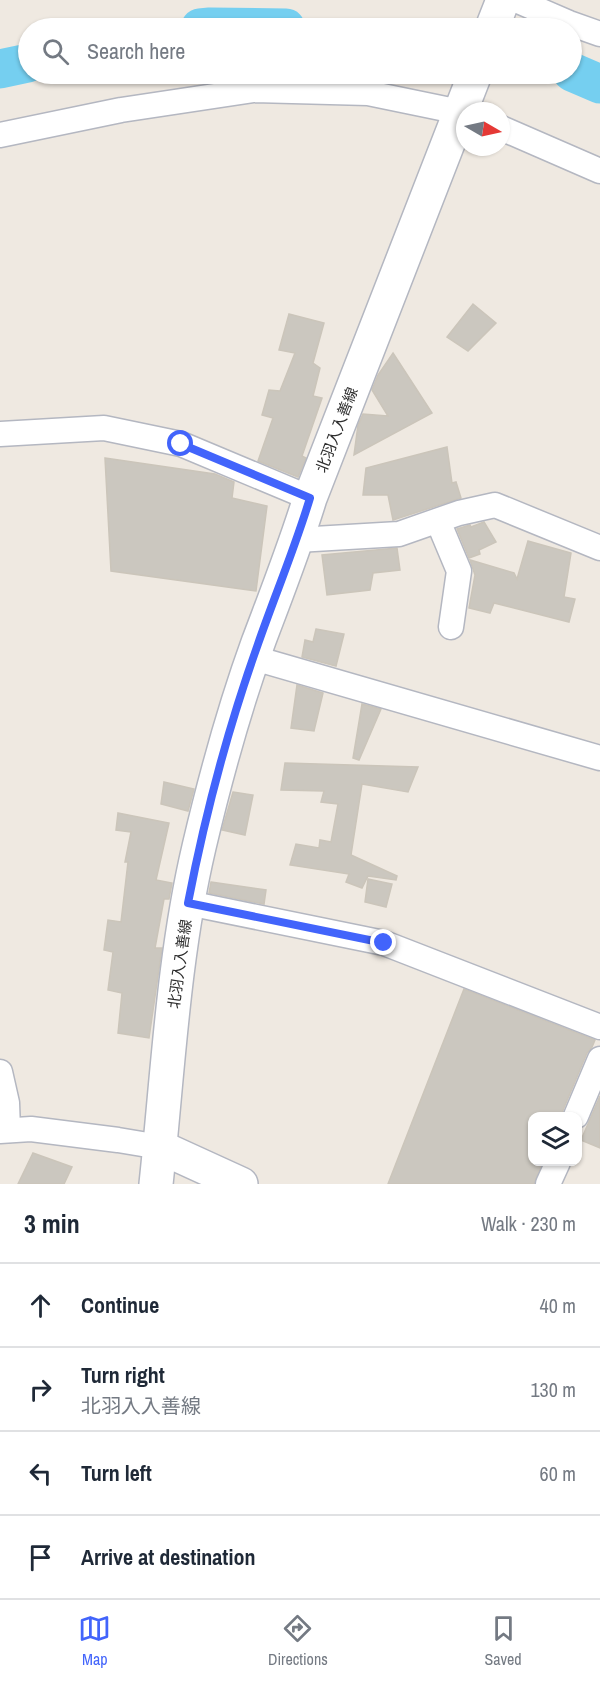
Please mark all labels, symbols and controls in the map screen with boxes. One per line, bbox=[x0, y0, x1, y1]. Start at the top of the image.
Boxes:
search box bbox=[18, 18, 582, 84]
icon: search bbox=[39, 35, 72, 68]
text: Search here bbox=[87, 36, 185, 66]
north arrow bbox=[456, 102, 510, 156]
street label: 北羽入入善線 bbox=[311, 384, 362, 476]
route start bbox=[167, 430, 193, 456]
street label: 北羽入入善線 bbox=[163, 918, 196, 1010]
route end bbox=[370, 929, 396, 955]
map controls bbox=[528, 1112, 582, 1166]
button: layers bbox=[528, 1112, 582, 1166]
text: 3 min bbox=[24, 1206, 80, 1241]
text: Walk · 230 m bbox=[481, 1210, 576, 1237]
icon: ahead bbox=[24, 1289, 57, 1322]
text: Continue bbox=[81, 1290, 159, 1320]
text: 40 m bbox=[540, 1292, 576, 1319]
text: Turn right bbox=[81, 1360, 165, 1390]
icon: right bbox=[24, 1373, 57, 1406]
text: 130 m bbox=[530, 1376, 576, 1403]
text: 北羽入入善線 bbox=[81, 1392, 201, 1419]
icon: left bbox=[24, 1457, 57, 1490]
text: Turn left bbox=[81, 1458, 152, 1488]
text: 60 m bbox=[540, 1460, 576, 1487]
icon: arrive bbox=[24, 1541, 57, 1574]
text: Arrive at destination bbox=[81, 1542, 255, 1572]
tab: Map bbox=[78, 1612, 111, 1670]
tab: Directions bbox=[268, 1612, 328, 1670]
tab: Saved bbox=[484, 1612, 522, 1670]

